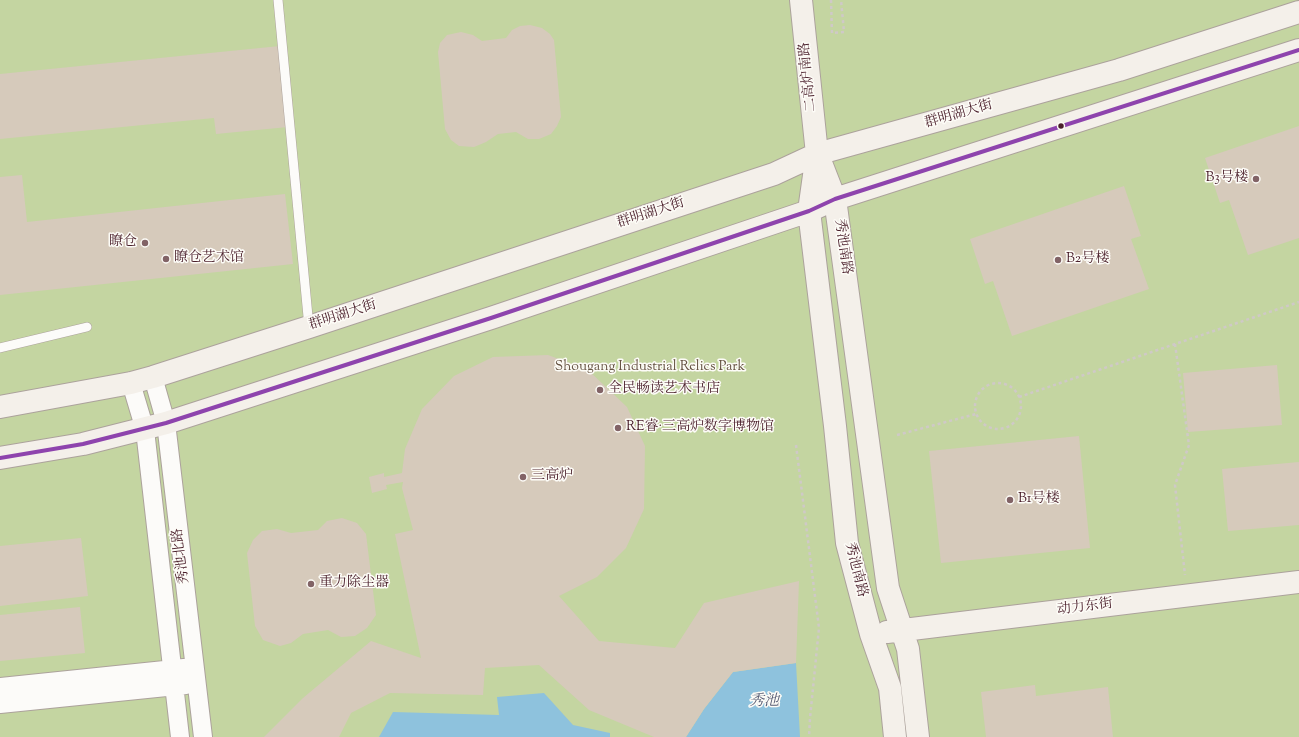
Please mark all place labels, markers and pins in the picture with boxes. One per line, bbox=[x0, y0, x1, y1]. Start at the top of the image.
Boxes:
unlabelled marker bbox=[1056, 121, 1066, 131]
place label: B3号楼 bbox=[1206, 171, 1248, 187]
marker: B3号楼 bbox=[1251, 174, 1261, 184]
place label: 瞭仓 bbox=[109, 235, 137, 251]
marker: 瞭仓 bbox=[140, 238, 150, 248]
place label: 瞭仓艺术馆 bbox=[174, 251, 244, 267]
place label: B2号楼 bbox=[1066, 252, 1109, 268]
marker: 瞭仓艺术馆 bbox=[161, 254, 171, 264]
marker: B2号楼 bbox=[1053, 255, 1063, 265]
place label: 全民畅读艺术书店 bbox=[608, 382, 720, 398]
marker: 全民畅读艺术书店 bbox=[595, 385, 605, 395]
place label: RE睿·三高炉数字博物馆 bbox=[626, 420, 774, 436]
marker: RE睿·三高炉数字博物馆 bbox=[613, 423, 623, 433]
place label: 三高炉 bbox=[531, 469, 573, 485]
marker: 三高炉 bbox=[518, 472, 528, 482]
place label: B1号楼 bbox=[1018, 492, 1060, 508]
marker: B1号楼 bbox=[1005, 495, 1015, 505]
place label: 重力除尘器 bbox=[319, 576, 389, 592]
marker: 重力除尘器 bbox=[306, 579, 316, 589]

